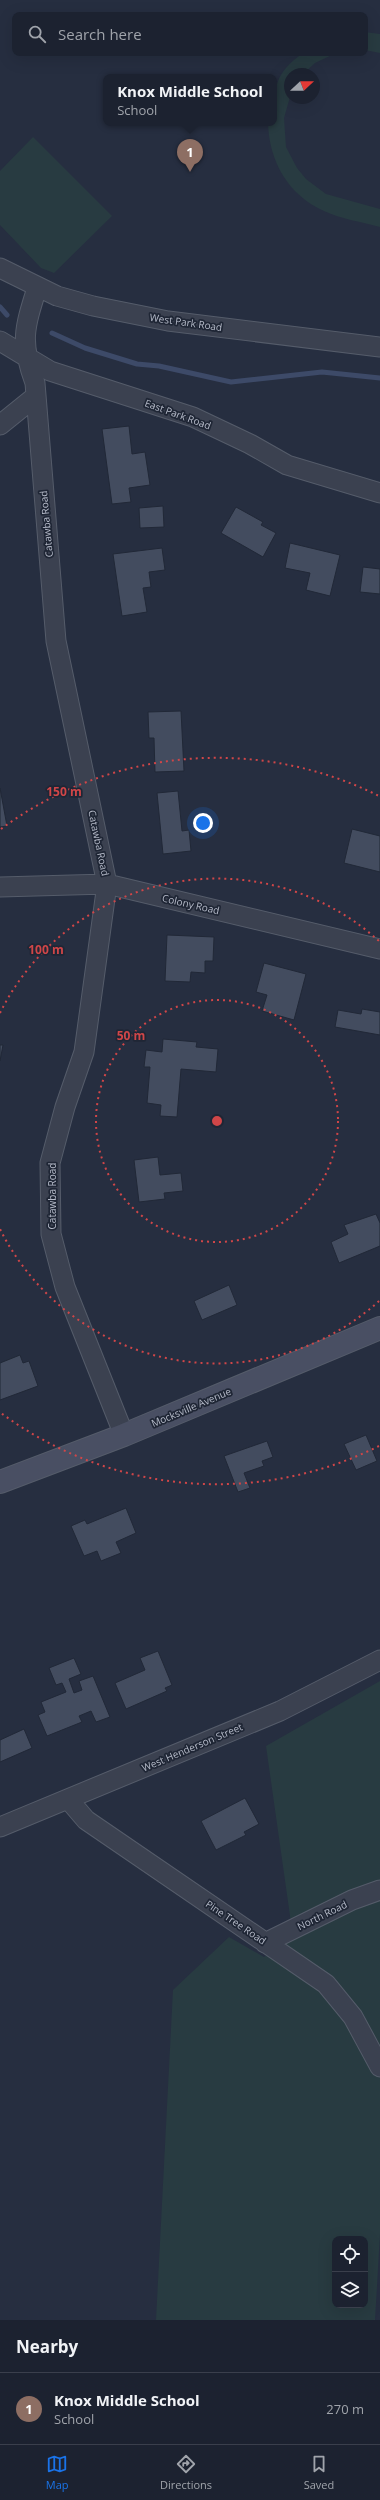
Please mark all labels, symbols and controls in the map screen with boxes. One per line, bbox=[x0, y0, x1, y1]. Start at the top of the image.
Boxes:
search box bbox=[12, 12, 368, 56]
icon: search bbox=[26, 23, 48, 45]
text: Search here bbox=[58, 24, 142, 44]
north arrow bbox=[284, 68, 320, 104]
popup bbox=[103, 74, 277, 126]
text: Knox Middle School bbox=[117, 81, 263, 101]
text: School bbox=[117, 101, 157, 119]
pin: 1 bbox=[177, 139, 203, 172]
street label: West Park Road bbox=[149, 310, 223, 334]
street label: East Park Road bbox=[143, 396, 213, 432]
street label: Catawba Road bbox=[36, 490, 56, 558]
text: 150 m bbox=[46, 783, 82, 800]
street label: Catawba Road bbox=[85, 809, 113, 877]
your location bbox=[193, 813, 213, 833]
street label: Colony Road bbox=[161, 891, 221, 917]
text: 100 m bbox=[28, 941, 64, 958]
text: 50 m bbox=[117, 1027, 145, 1044]
centre of rings bbox=[210, 1114, 224, 1128]
street label: Catawba Road bbox=[45, 1163, 59, 1229]
street label: Mocksville Avenue bbox=[149, 1384, 233, 1430]
street label: West Henderson Street bbox=[139, 1719, 245, 1775]
street label: Pine Tree Road bbox=[203, 1897, 269, 1947]
street label: North Road bbox=[295, 1897, 349, 1933]
map controls bbox=[332, 2236, 368, 2308]
button: locate bbox=[332, 2236, 368, 2272]
button: layers bbox=[332, 2272, 368, 2308]
text: Nearby bbox=[16, 2335, 78, 2358]
text: Knox Middle School bbox=[54, 2390, 200, 2410]
text: 1 bbox=[25, 2400, 33, 2418]
text: 270 m bbox=[326, 2400, 364, 2418]
text: School bbox=[54, 2410, 94, 2428]
tab: Map bbox=[46, 2453, 69, 2492]
tab: Directions bbox=[160, 2453, 212, 2492]
tab: Saved bbox=[304, 2453, 334, 2492]

